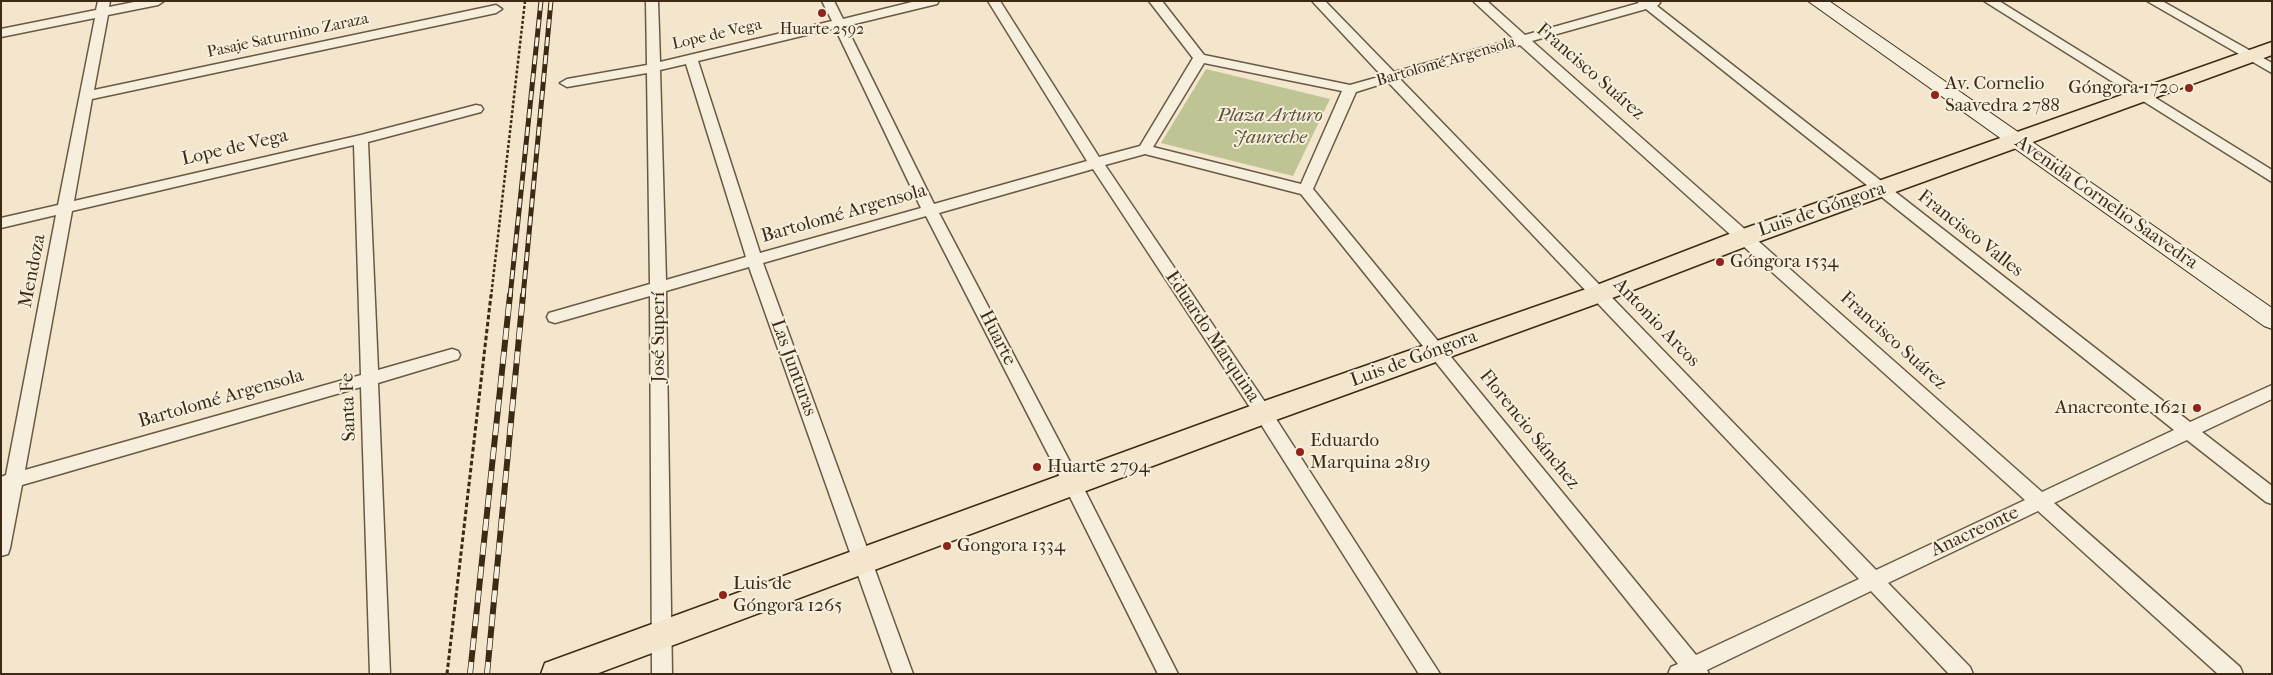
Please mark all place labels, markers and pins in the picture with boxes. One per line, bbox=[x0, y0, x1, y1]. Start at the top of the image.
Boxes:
marker: Huarte 2592 bbox=[816, 7, 828, 19]
place label: Huarte 2592 bbox=[780, 20, 864, 40]
place label: Av. Cornelio Saavedra 2788 bbox=[1945, 73, 2060, 117]
place label: Góngora 1720 bbox=[2068, 77, 2179, 99]
marker: Góngora 1720 bbox=[2183, 82, 2195, 94]
marker: Av. Cornelio Saavedra 2788 bbox=[1929, 89, 1941, 101]
place label: Góngora 1534 bbox=[1730, 251, 1838, 273]
marker: Góngora 1534 bbox=[1714, 256, 1726, 268]
place label: Anacreonte 1621 bbox=[2055, 397, 2187, 419]
marker: Anacreonte 1621 bbox=[2191, 402, 2203, 414]
place label: Eduardo Marquina 2819 bbox=[1310, 430, 1430, 474]
marker: Eduardo Marquina 2819 bbox=[1294, 446, 1306, 458]
place label: Huarte 2794 bbox=[1047, 456, 1150, 478]
marker: Huarte 2794 bbox=[1031, 461, 1043, 473]
place label: Gongora 1334 bbox=[957, 535, 1065, 557]
marker: Gongora 1334 bbox=[941, 540, 953, 552]
place label: Luis de Góngora 1265 bbox=[733, 573, 843, 617]
marker: Luis de Góngora 1265 bbox=[717, 589, 729, 601]

